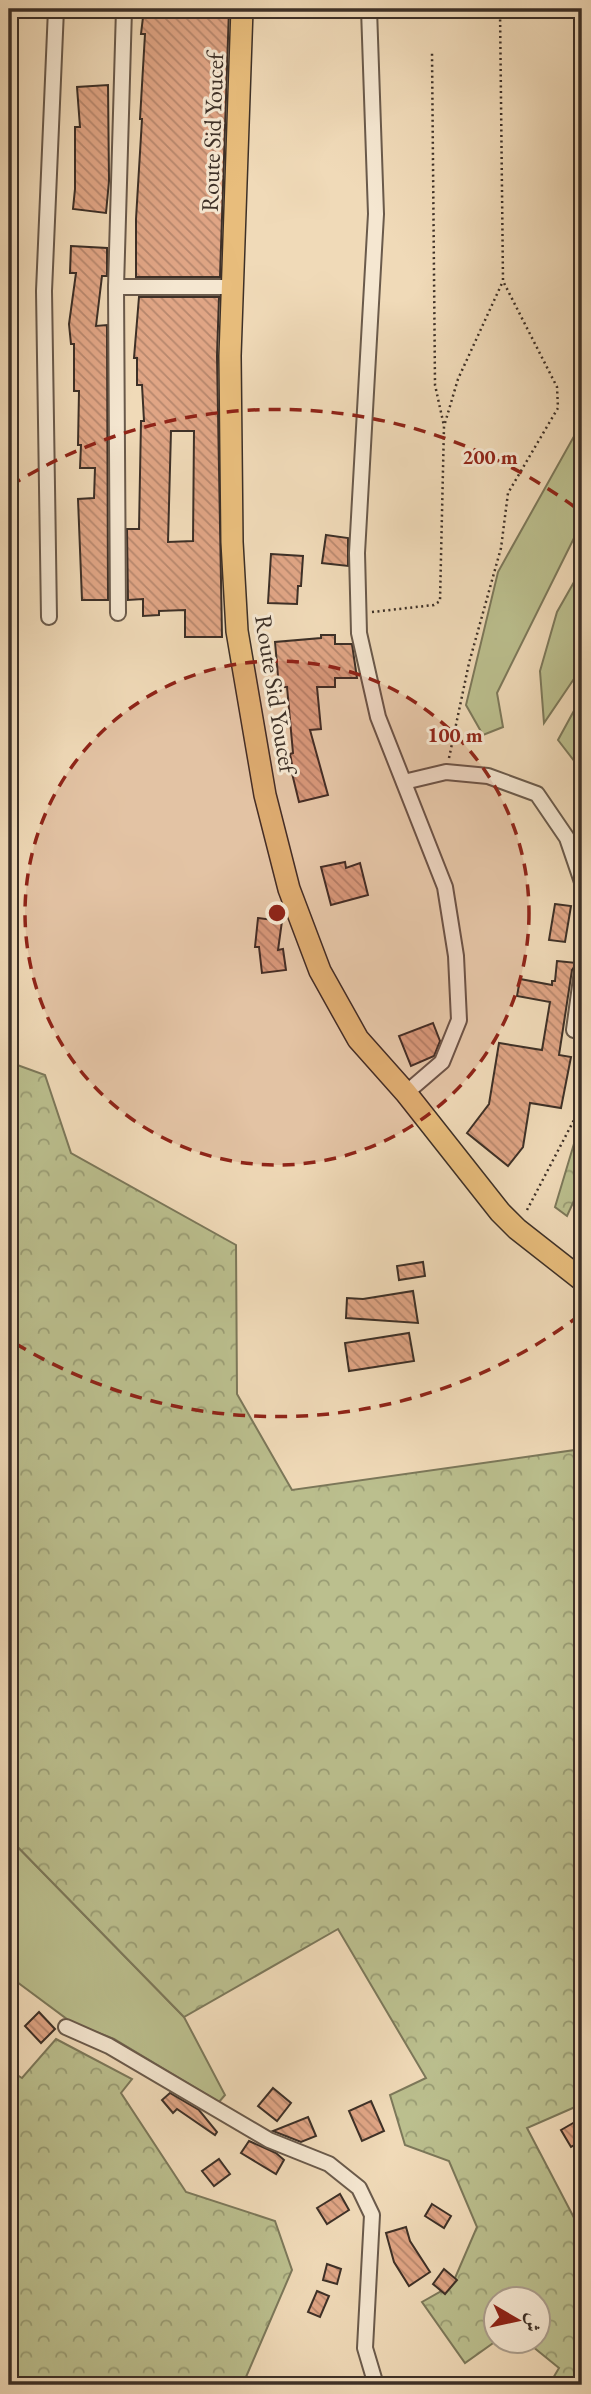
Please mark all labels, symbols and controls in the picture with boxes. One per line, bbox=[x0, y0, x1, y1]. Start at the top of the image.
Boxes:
street label: Route Sid Youcef bbox=[194, 48, 230, 212]
text: 200 m bbox=[462, 443, 518, 470]
street label: Route Sid Youcef bbox=[248, 613, 304, 779]
text: 100 m bbox=[427, 721, 483, 748]
centre of rings bbox=[265, 901, 289, 925]
north arrow bbox=[482, 2286, 552, 2356]
text: ش bbox=[519, 2311, 547, 2334]

